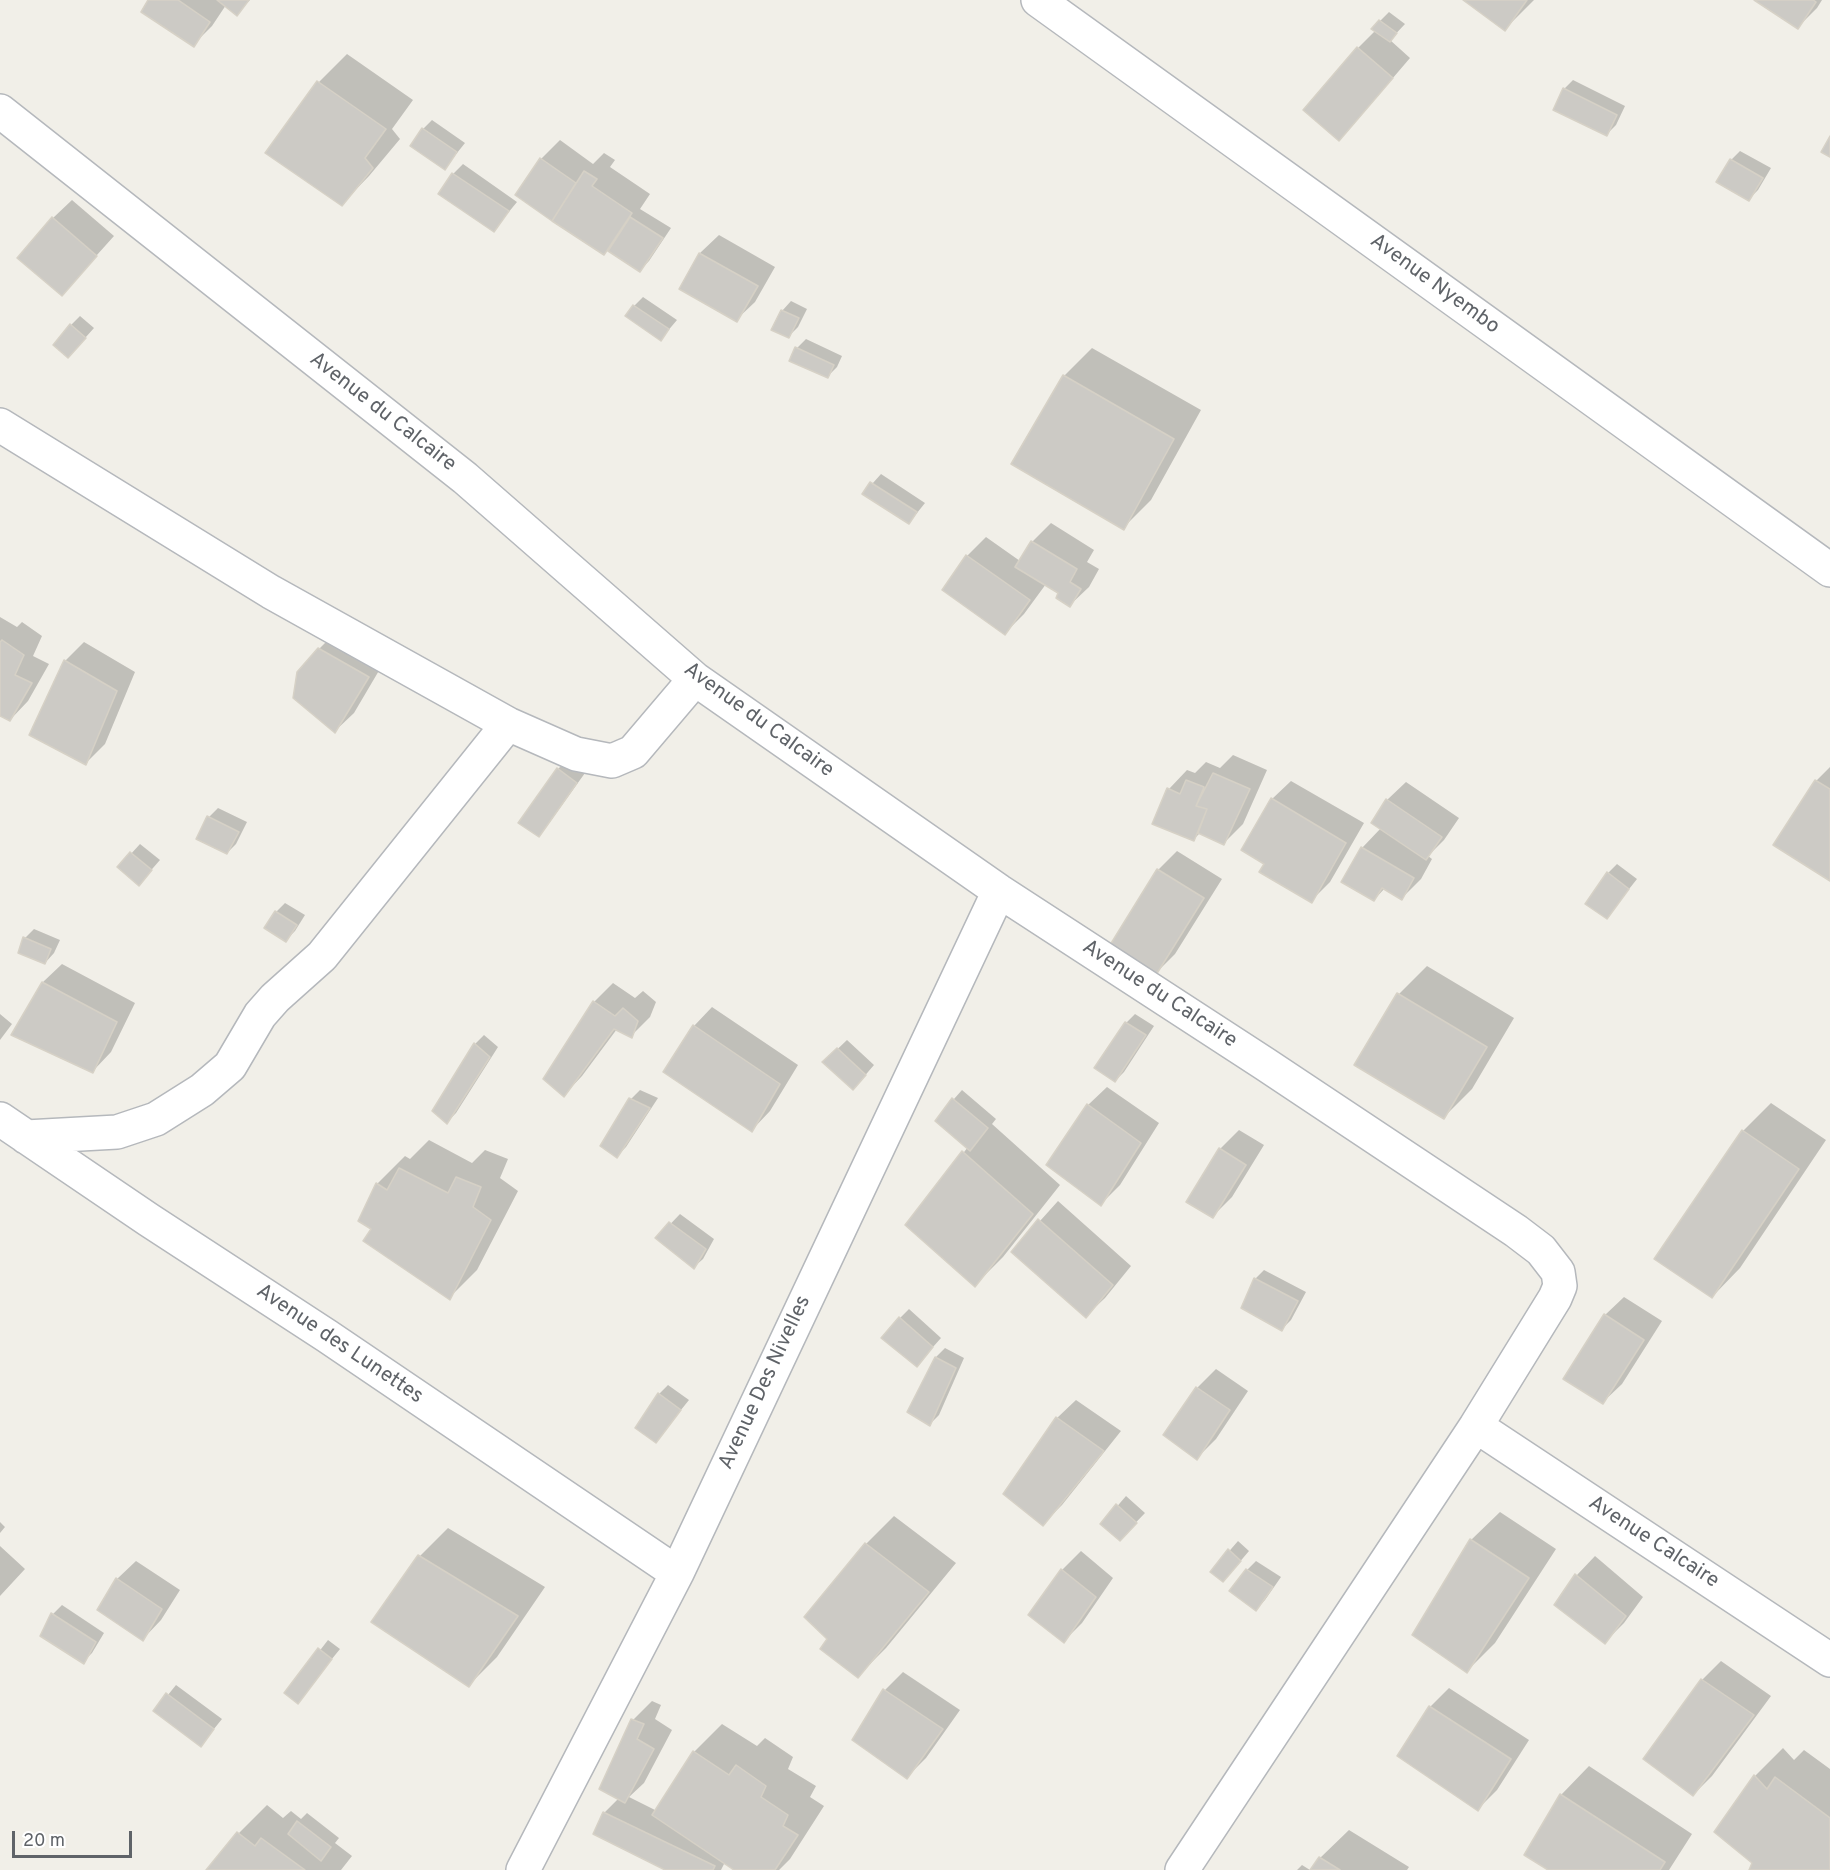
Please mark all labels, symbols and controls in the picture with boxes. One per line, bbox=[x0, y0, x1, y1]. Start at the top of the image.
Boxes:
street label: Avenue Nyembo bbox=[1364, 229, 1504, 341]
street label: Avenue du Calcaire bbox=[304, 348, 460, 478]
street label: Avenue du Calcaire bbox=[678, 658, 838, 784]
street label: Avenue du Calcaire bbox=[1077, 936, 1241, 1054]
street label: Avenue des Lunettes bbox=[251, 1280, 427, 1410]
street label: Avenue Des Nivelles bbox=[715, 1292, 817, 1474]
street label: Avenue Calcaire bbox=[1583, 1491, 1723, 1595]
scale bar bbox=[15, 1819, 135, 1857]
text: 20 m bbox=[23, 1830, 65, 1853]

